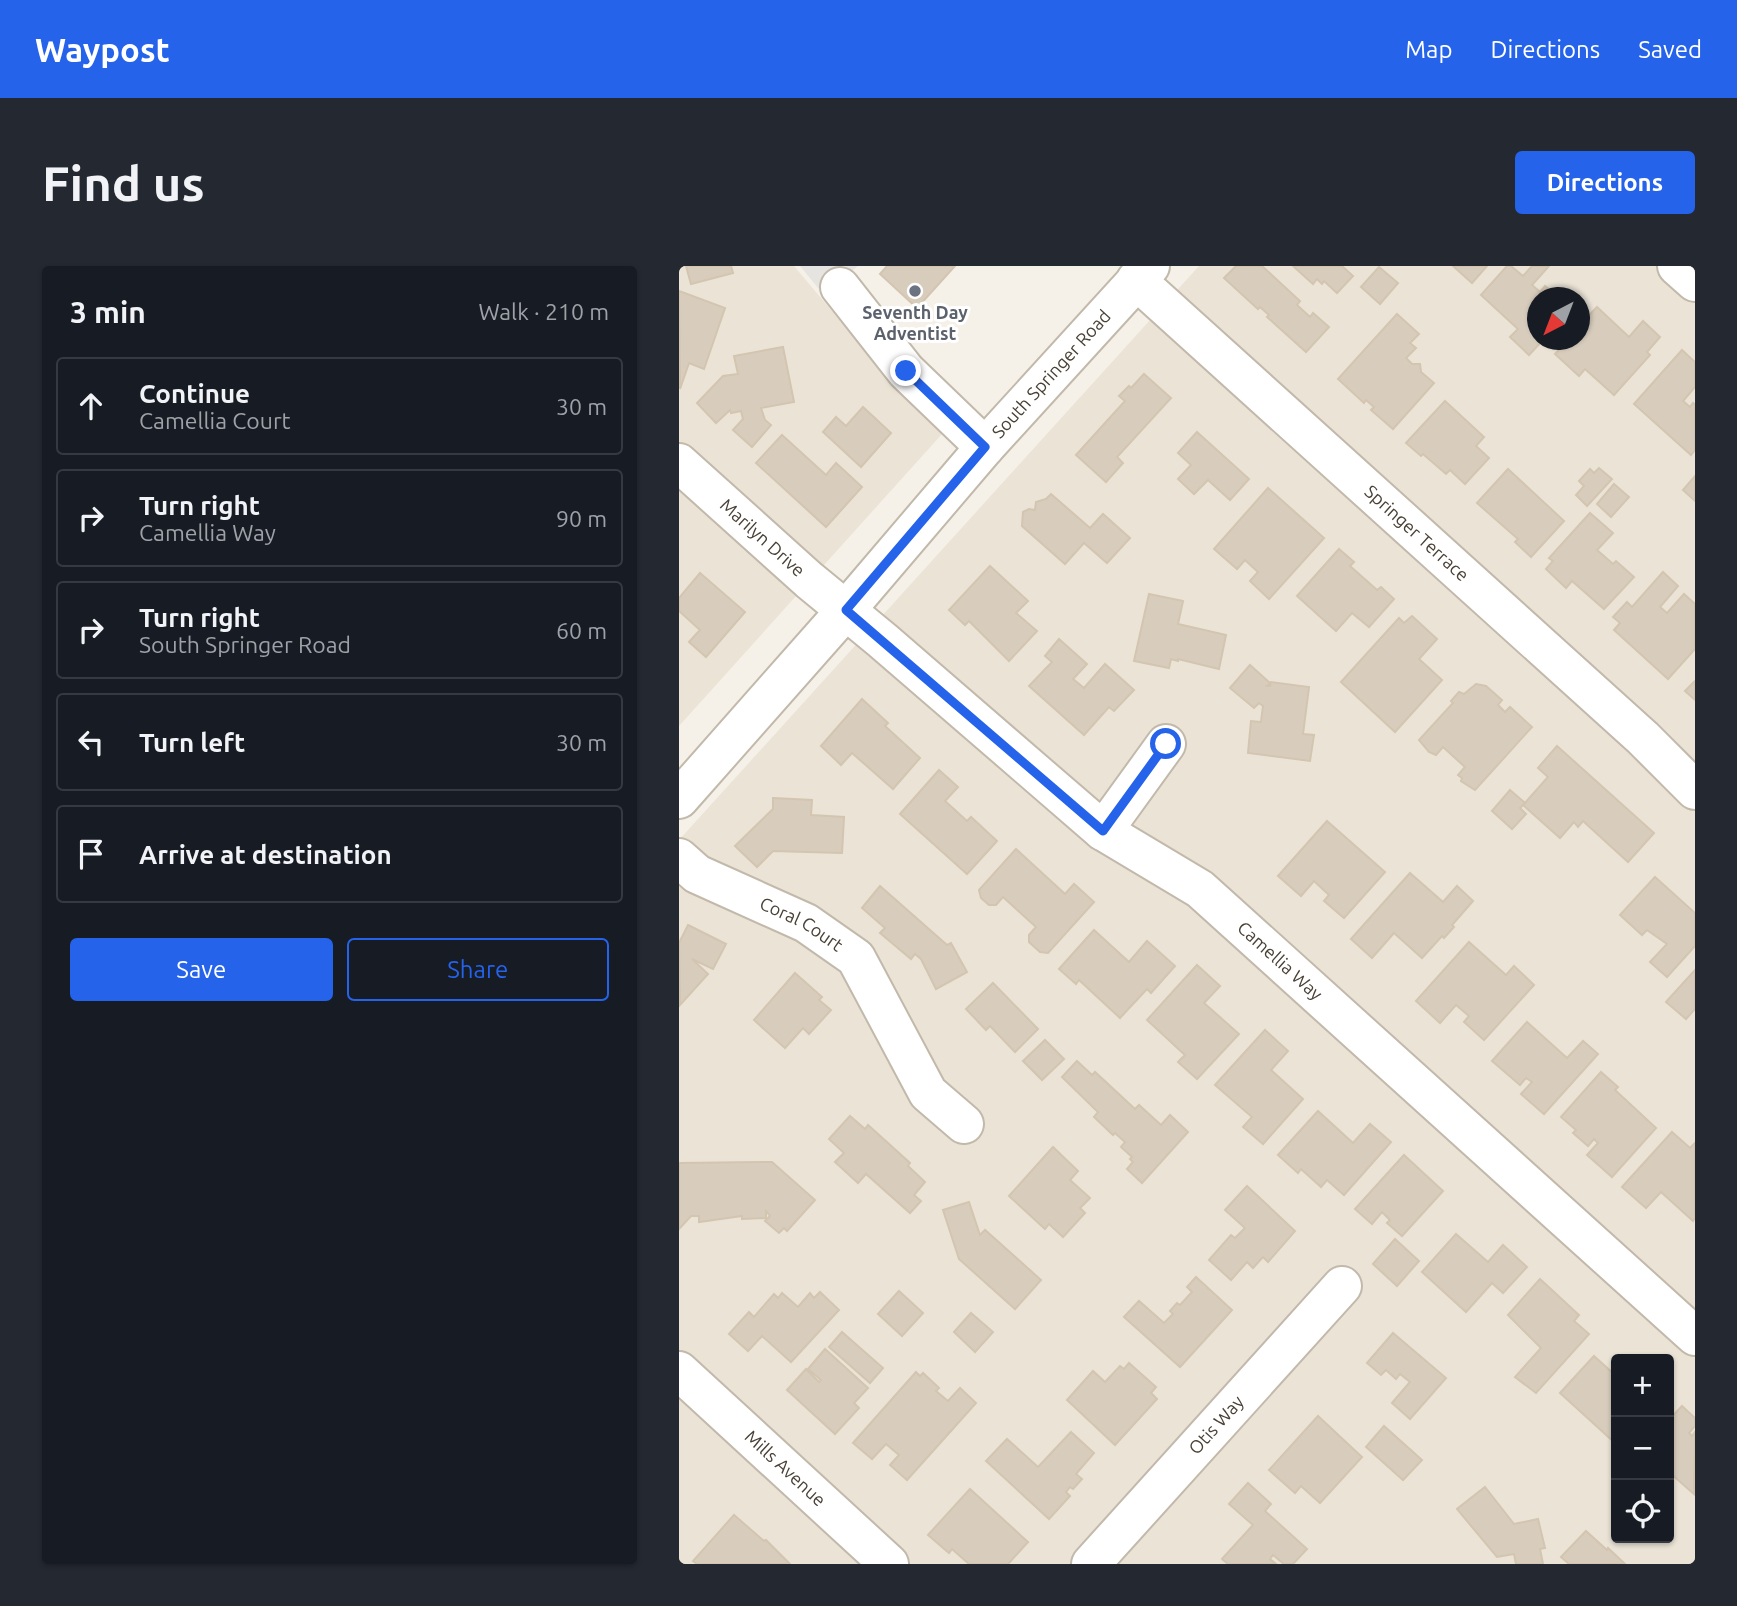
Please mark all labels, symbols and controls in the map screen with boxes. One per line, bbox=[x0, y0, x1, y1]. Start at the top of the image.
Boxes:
text: Waypost bbox=[35, 31, 170, 68]
text: Map bbox=[1405, 36, 1452, 63]
text: Directions bbox=[1490, 36, 1600, 63]
text: Saved bbox=[1638, 36, 1702, 63]
button: Directions bbox=[1515, 151, 1695, 214]
text: Find us bbox=[42, 155, 205, 210]
marker: Seventh Day Adventist bbox=[907, 283, 923, 299]
north arrow bbox=[1527, 287, 1590, 350]
text: 3 min bbox=[70, 295, 146, 329]
text: Walk · 210 m bbox=[478, 299, 609, 324]
place label: Seventh Day Adventist bbox=[862, 302, 968, 343]
street label: South Springer Road bbox=[987, 305, 1114, 442]
route end bbox=[890, 355, 921, 386]
text: Continue bbox=[139, 379, 250, 408]
icon: ahead bbox=[72, 387, 110, 425]
text: 30 m bbox=[556, 394, 607, 419]
text: Camellia Court bbox=[139, 408, 291, 433]
street label: Springer Terrace bbox=[1361, 481, 1473, 585]
text: Turn right bbox=[139, 491, 260, 520]
street label: Marilyn Drive bbox=[717, 494, 809, 580]
icon: right bbox=[72, 499, 110, 537]
text: 90 m bbox=[556, 506, 607, 531]
text: Camellia Way bbox=[139, 520, 276, 545]
text: Turn right bbox=[139, 603, 260, 632]
icon: right bbox=[72, 611, 110, 649]
text: 60 m bbox=[556, 618, 607, 643]
text: South Springer Road bbox=[139, 632, 351, 657]
icon: left bbox=[72, 723, 110, 761]
text: Turn left bbox=[139, 728, 245, 757]
route start bbox=[1150, 728, 1181, 759]
text: 30 m bbox=[556, 730, 607, 755]
icon: arrive bbox=[72, 835, 110, 873]
text: Arrive at destination bbox=[139, 840, 392, 869]
street label: Coral Court bbox=[757, 893, 847, 955]
street label: Camellia Way bbox=[1234, 917, 1327, 1004]
button: Save bbox=[70, 938, 333, 1001]
button: Share bbox=[347, 938, 609, 1001]
map controls bbox=[1611, 1354, 1674, 1543]
button: + bbox=[1611, 1354, 1674, 1417]
street label: Otis Way bbox=[1184, 1391, 1247, 1458]
button: − bbox=[1611, 1417, 1674, 1480]
street label: Mills Avenue bbox=[741, 1426, 830, 1510]
button: locate bbox=[1611, 1480, 1674, 1543]

